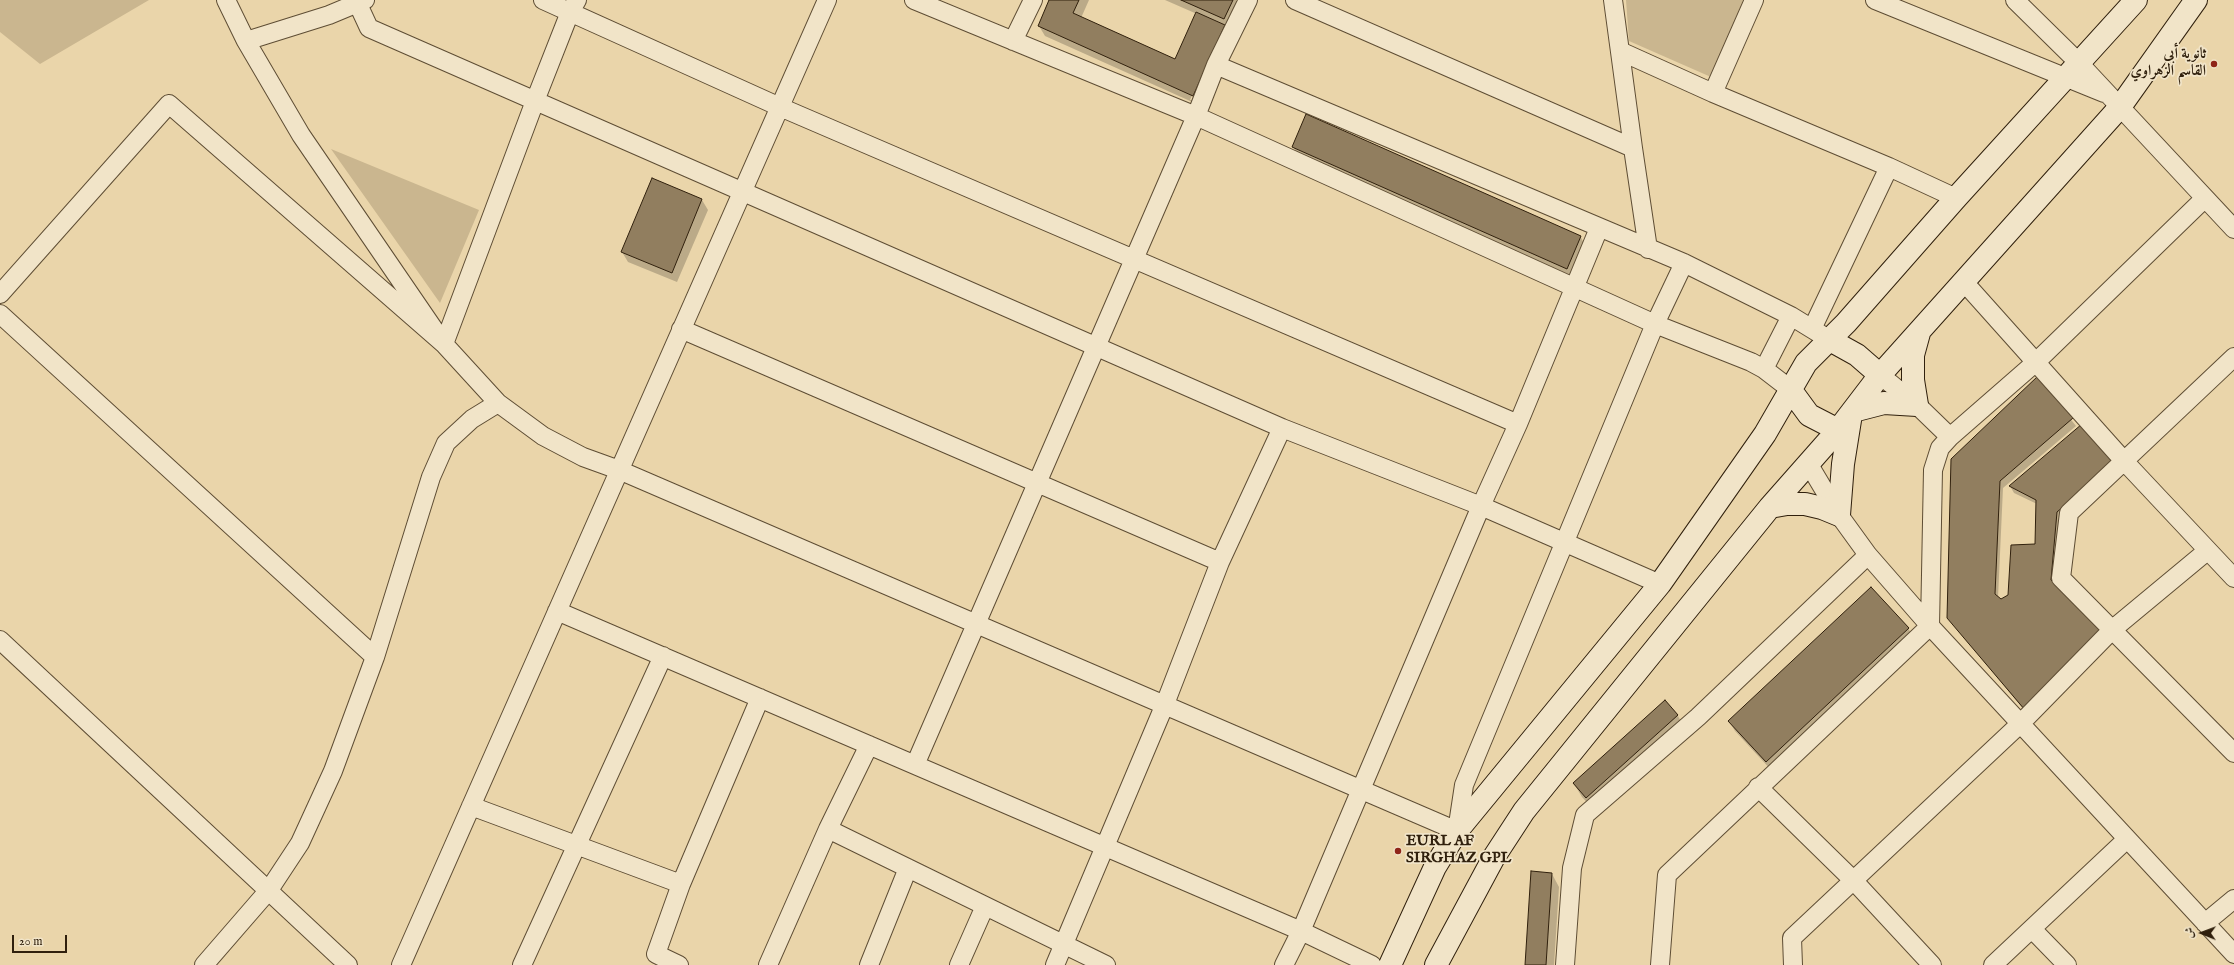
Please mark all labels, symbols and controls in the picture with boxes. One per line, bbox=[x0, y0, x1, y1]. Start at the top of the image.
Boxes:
place label: ثانوية أبي القاسم الزهراوي bbox=[2131, 46, 2206, 81]
marker: ثانوية أبي القاسم الزهراوي bbox=[2209, 59, 2219, 69]
place label: EURL AF SIRGHAZ GPL bbox=[1406, 833, 1511, 868]
marker: EURL AF SIRGHAZ GPL bbox=[1393, 846, 1403, 856]
north arrow bbox=[2182, 913, 2222, 953]
scale bar bbox=[14, 927, 69, 953]
text: ش bbox=[2183, 927, 2197, 938]
text: 20 m bbox=[19, 934, 42, 949]

